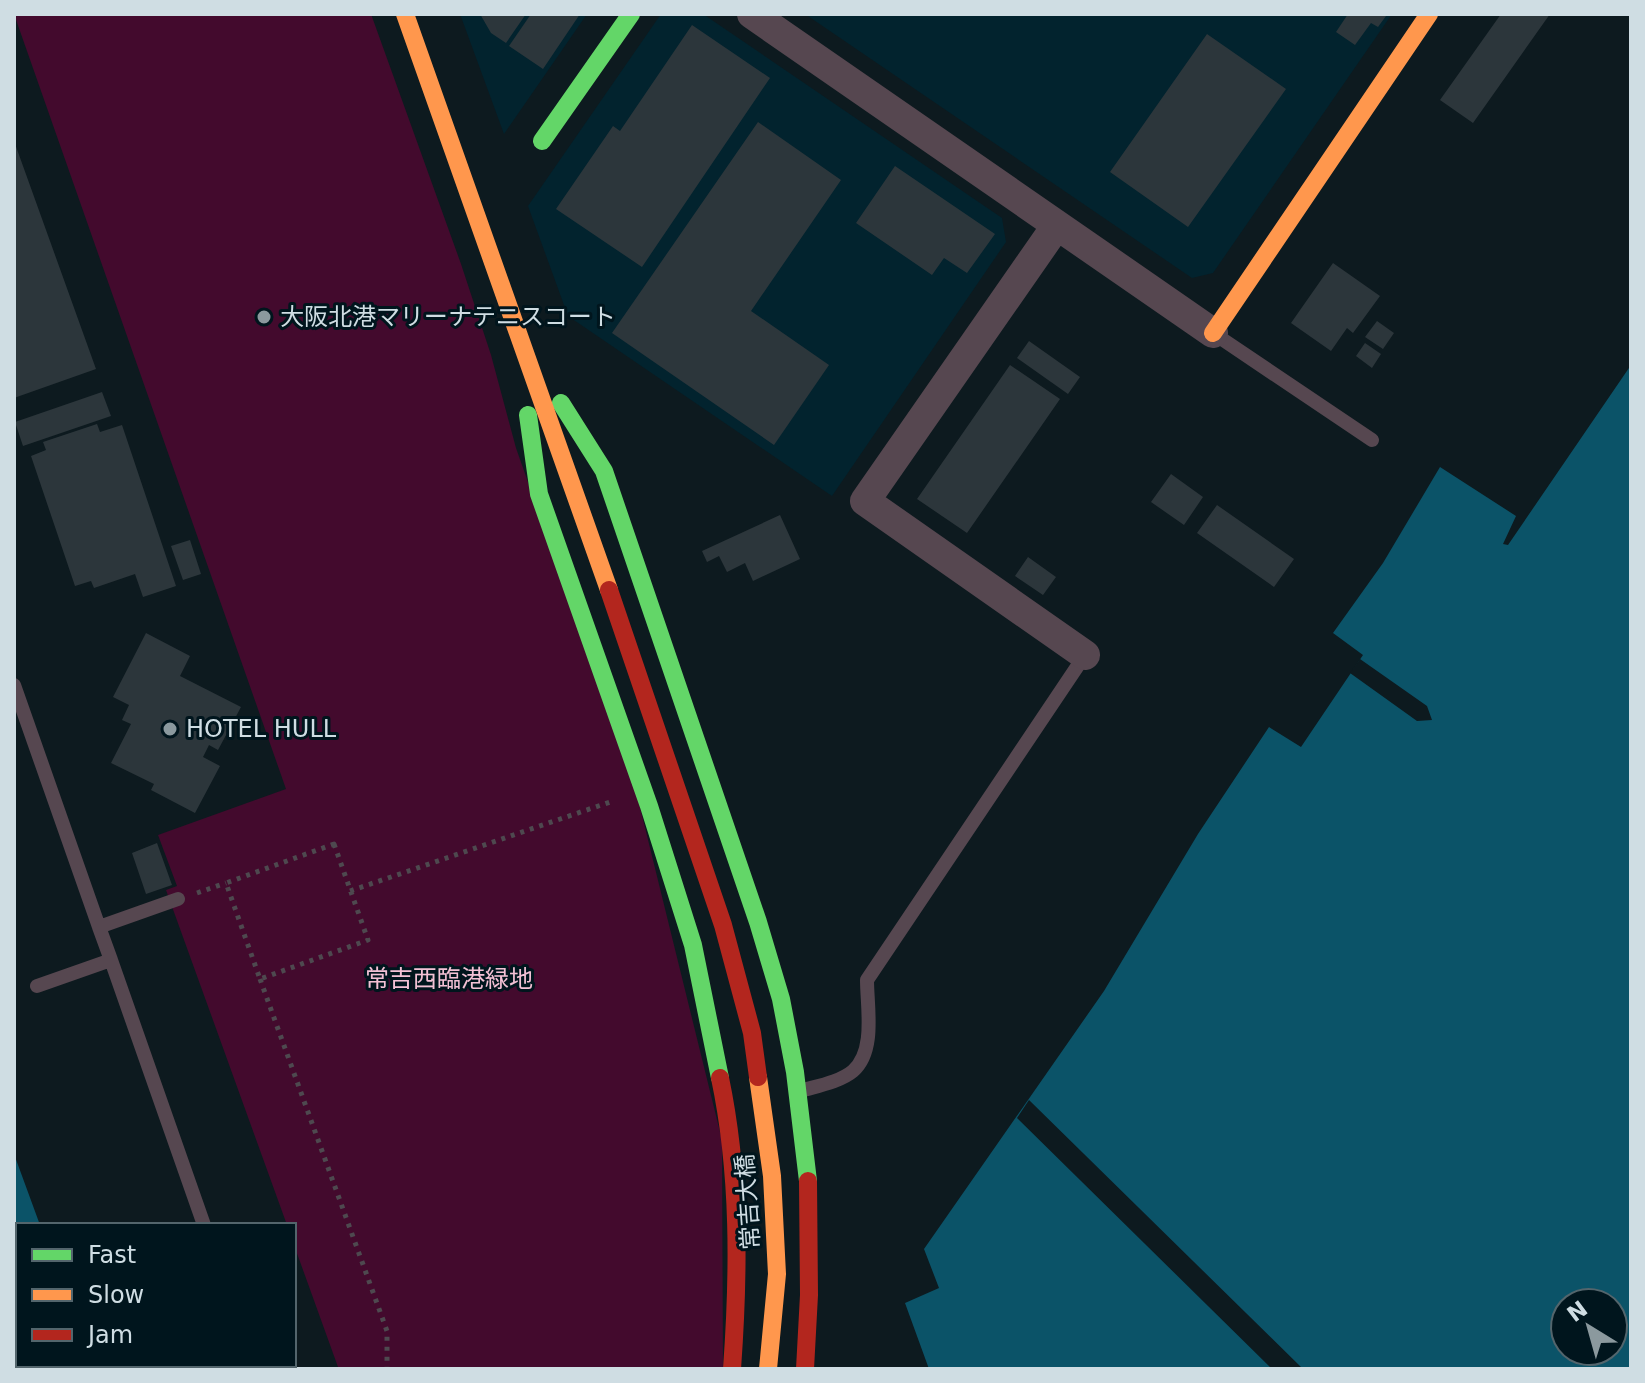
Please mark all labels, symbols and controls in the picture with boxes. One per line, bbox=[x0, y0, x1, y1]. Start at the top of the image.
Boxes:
place label: 大阪北港マリーナテニスコート bbox=[280, 303, 616, 331]
marker: 大阪北港マリーナテニスコート bbox=[255, 308, 273, 326]
place label: HOTEL HULL bbox=[186, 715, 337, 743]
marker: HOTEL HULL bbox=[161, 720, 179, 738]
park label: 常吉西臨港緑地 bbox=[365, 965, 533, 993]
street label: 常吉大橋 bbox=[731, 1153, 765, 1251]
legend bbox=[16, 1223, 296, 1367]
text: Fast bbox=[88, 1241, 136, 1269]
text: Slow bbox=[88, 1281, 144, 1309]
north arrow bbox=[1549, 1287, 1629, 1367]
text: N bbox=[1562, 1296, 1592, 1327]
text: Jam bbox=[86, 1321, 133, 1349]

